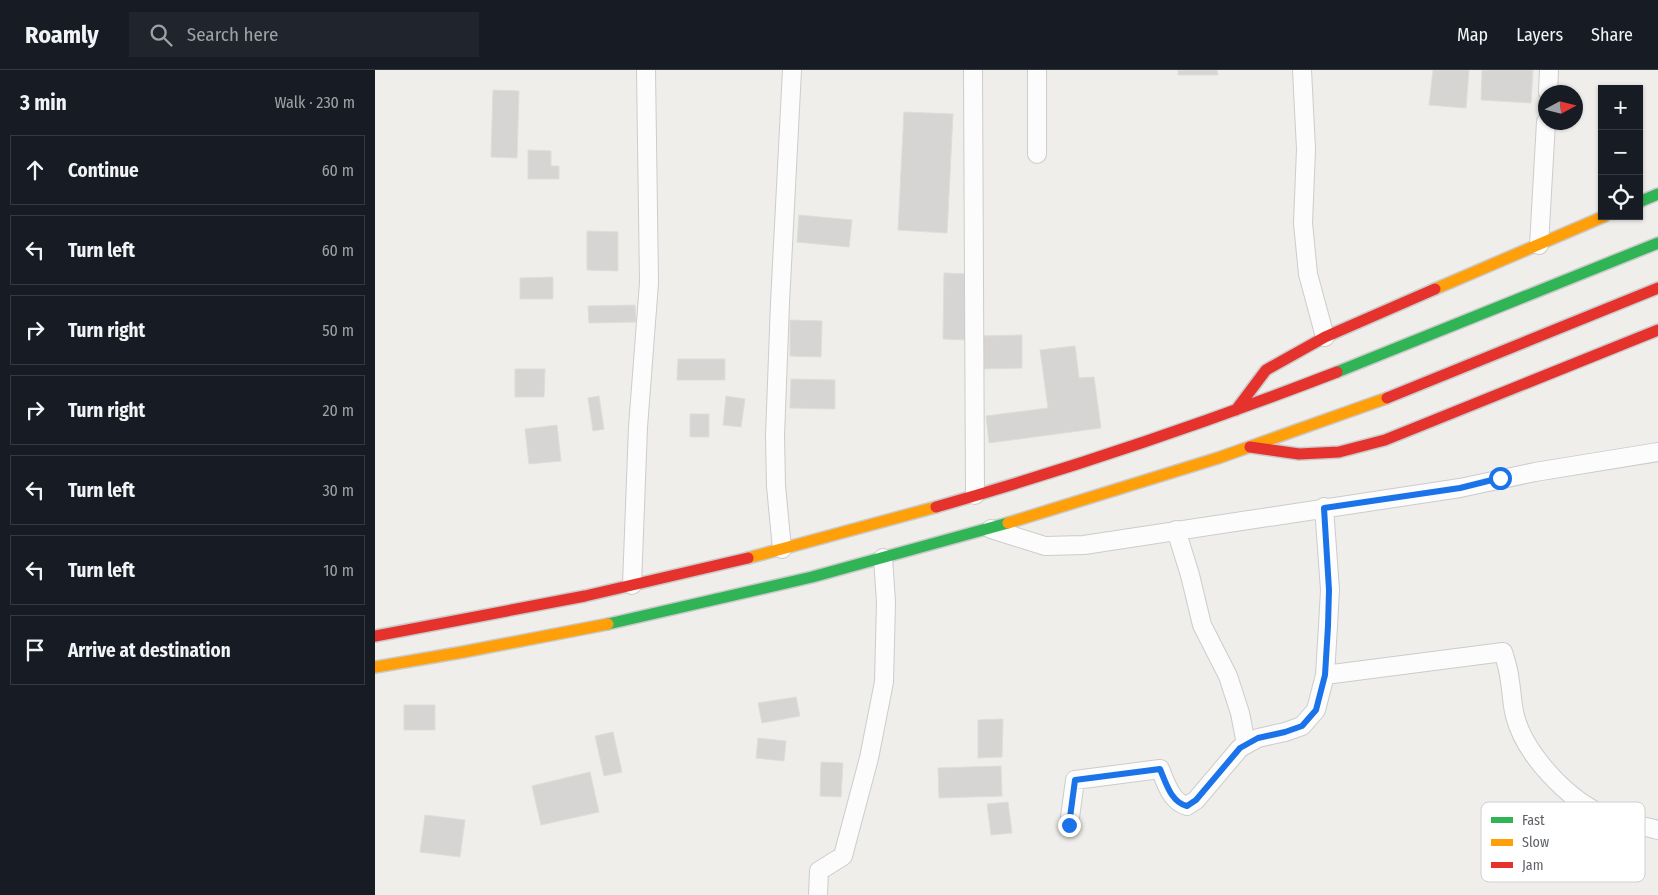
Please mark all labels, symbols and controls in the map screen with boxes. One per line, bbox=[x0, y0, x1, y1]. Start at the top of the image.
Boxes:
search box bbox=[129, 12, 479, 57]
text: Roamly bbox=[25, 21, 99, 49]
icon: search bbox=[147, 21, 175, 49]
text: Search here bbox=[187, 23, 278, 46]
text: Map bbox=[1457, 24, 1488, 46]
text: Layers bbox=[1516, 24, 1563, 46]
text: Share bbox=[1591, 24, 1633, 46]
north arrow bbox=[1538, 85, 1583, 130]
map controls bbox=[1598, 85, 1643, 220]
button: + bbox=[1598, 85, 1643, 130]
text: 3 min bbox=[20, 90, 67, 116]
text: Walk · 230 m bbox=[275, 93, 355, 112]
button: − bbox=[1598, 130, 1643, 175]
icon: ahead bbox=[21, 156, 49, 184]
text: Continue bbox=[68, 159, 139, 182]
text: 60 m bbox=[322, 161, 354, 180]
button: locate bbox=[1598, 175, 1643, 220]
icon: left bbox=[21, 236, 49, 264]
text: Turn left bbox=[68, 239, 135, 262]
text: 60 m bbox=[322, 241, 354, 260]
icon: right bbox=[21, 316, 49, 344]
text: Turn right bbox=[68, 319, 145, 342]
text: 50 m bbox=[322, 321, 354, 340]
icon: right bbox=[21, 396, 49, 424]
text: Turn right bbox=[68, 399, 145, 422]
text: 20 m bbox=[323, 401, 354, 420]
route start bbox=[1489, 467, 1512, 490]
icon: left bbox=[21, 476, 49, 504]
text: Turn left bbox=[68, 479, 135, 502]
text: 30 m bbox=[322, 481, 354, 500]
icon: left bbox=[21, 556, 49, 584]
text: Turn left bbox=[68, 559, 135, 582]
text: 10 m bbox=[323, 561, 354, 580]
icon: arrive bbox=[21, 636, 49, 664]
text: Arrive at destination bbox=[68, 639, 231, 662]
legend bbox=[1481, 802, 1645, 882]
text: Fast bbox=[1522, 812, 1545, 829]
route end bbox=[1058, 814, 1081, 837]
text: Slow bbox=[1522, 834, 1549, 851]
text: Jam bbox=[1522, 857, 1543, 874]

